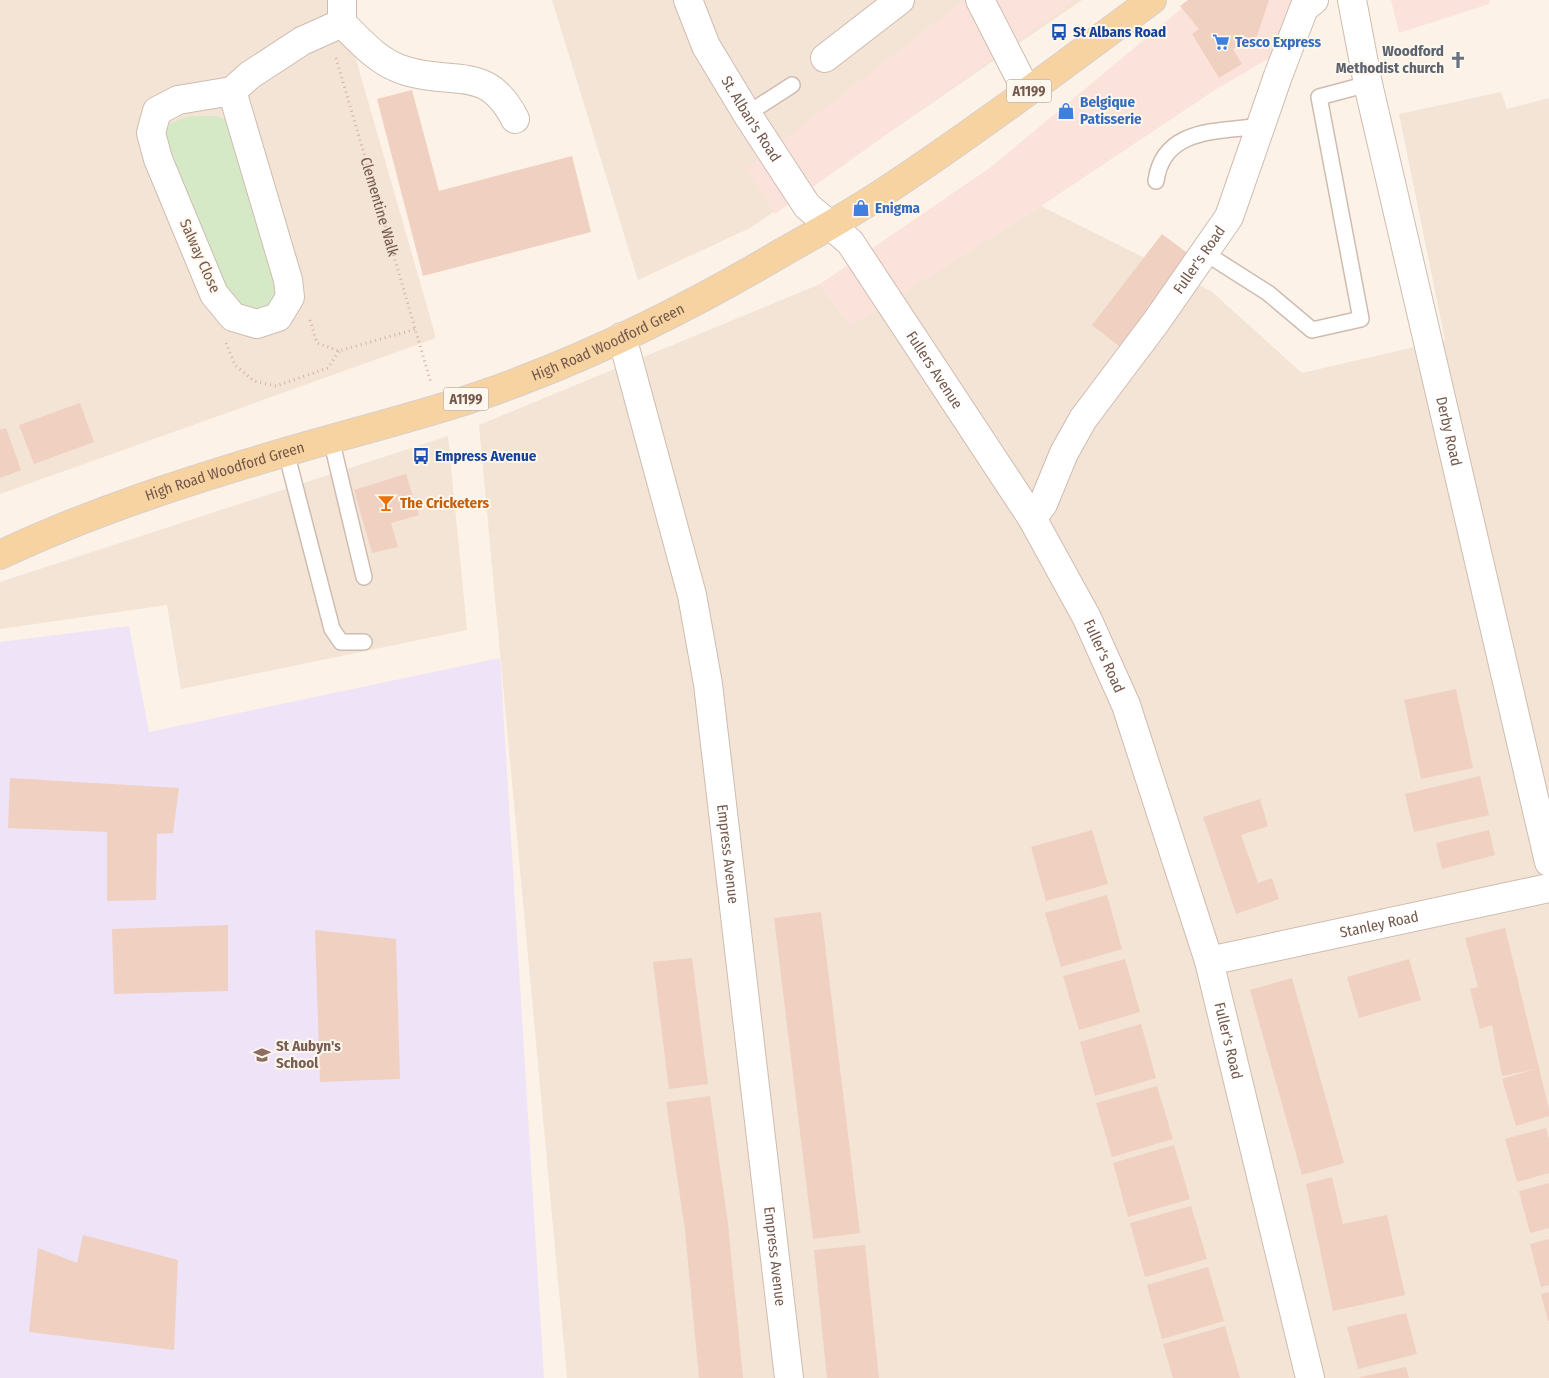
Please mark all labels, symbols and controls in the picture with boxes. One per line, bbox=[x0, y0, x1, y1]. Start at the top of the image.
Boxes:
bus stop icon: St Albans Road bbox=[1049, 22, 1069, 42]
place label: St Albans Road bbox=[1073, 23, 1166, 41]
supermarket icon: Tesco Express bbox=[1211, 32, 1231, 52]
place label: Tesco Express bbox=[1235, 33, 1322, 51]
place label: Woodford Methodist church bbox=[1336, 42, 1444, 77]
church icon: Woodford Methodist church bbox=[1448, 50, 1468, 70]
street label: St. Alban's Road bbox=[717, 73, 785, 165]
road number: A1199 bbox=[1006, 80, 1052, 102]
place label: Belgique Patisserie bbox=[1080, 93, 1142, 128]
shop icon: Belgique Patisserie bbox=[1056, 101, 1076, 121]
street label: Clementine Walk bbox=[357, 155, 402, 258]
shop icon: Enigma bbox=[851, 198, 871, 218]
place label: Enigma bbox=[875, 199, 921, 217]
street label: Salway Close bbox=[176, 216, 224, 296]
street label: Fuller's Road bbox=[1169, 223, 1229, 297]
street label: High Road Woodford Green bbox=[529, 300, 687, 385]
street label: Fullers Avenue bbox=[902, 328, 966, 412]
road number: A1199 bbox=[444, 388, 488, 410]
street label: Derby Road bbox=[1432, 395, 1466, 468]
street label: High Road Woodford Green bbox=[143, 438, 306, 505]
bus stop icon: Empress Avenue bbox=[411, 446, 431, 466]
place label: Empress Avenue bbox=[435, 447, 537, 465]
bar icon: The Cricketers bbox=[376, 493, 396, 513]
place label: The Cricketers bbox=[400, 494, 490, 512]
street label: Fuller's Road bbox=[1080, 616, 1128, 695]
street label: Empress Avenue bbox=[713, 803, 743, 905]
street label: Stanley Road bbox=[1338, 907, 1420, 942]
street label: Fuller's Road bbox=[1210, 1001, 1246, 1081]
place label: St Aubyn's School bbox=[276, 1037, 341, 1072]
school or university icon: St Aubyn's School bbox=[252, 1045, 272, 1065]
street label: Empress Avenue bbox=[760, 1206, 790, 1307]

